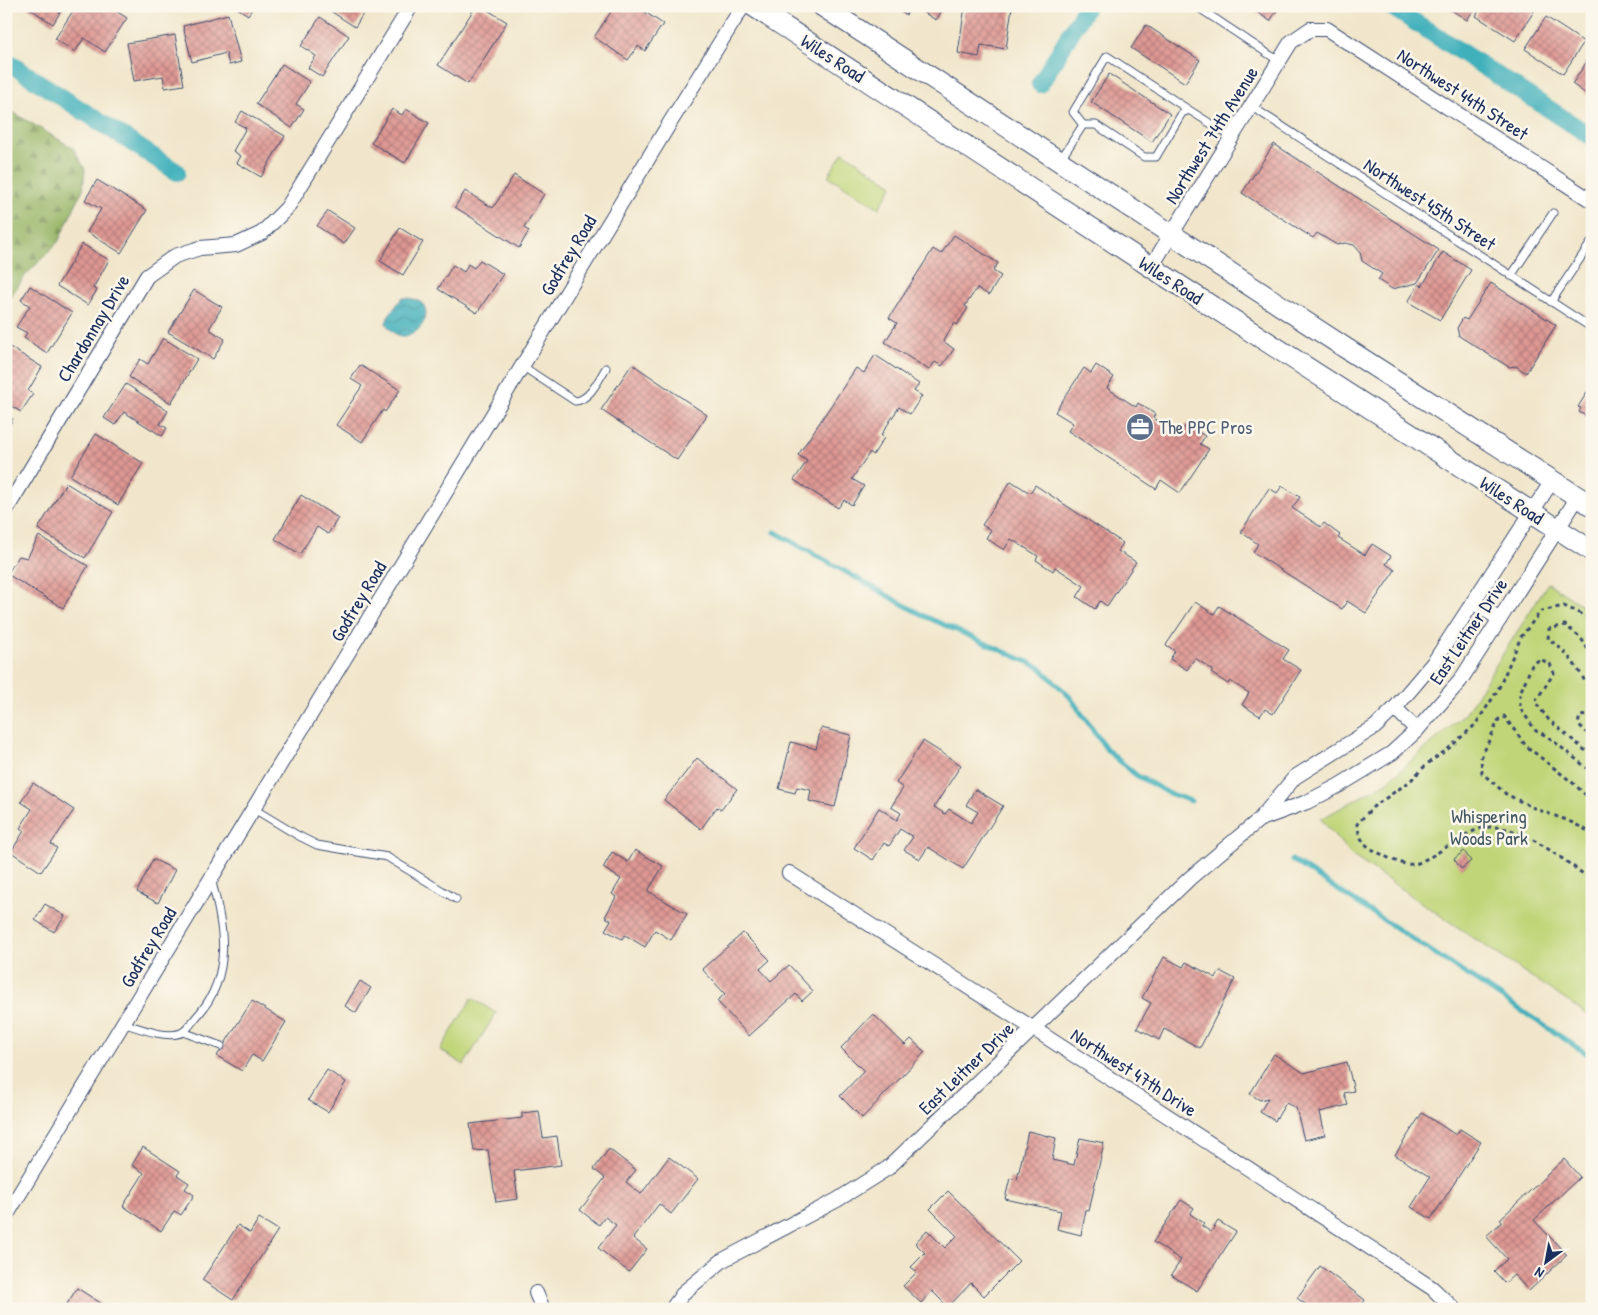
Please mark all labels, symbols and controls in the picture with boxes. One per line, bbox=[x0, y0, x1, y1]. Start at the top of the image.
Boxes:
street label: Wiles Road bbox=[796, 28, 871, 89]
street label: Northwest 44th Street bbox=[1392, 42, 1534, 146]
street label: Northwest 74th Avenue bbox=[1158, 61, 1264, 209]
street label: Northwest 45th Street bbox=[1359, 152, 1501, 257]
street label: Godfrey Road bbox=[534, 209, 602, 300]
street label: Wiles Road bbox=[1134, 250, 1209, 311]
street label: Chardonnay Drive bbox=[51, 269, 136, 387]
office icon: The PPC Pros bbox=[1125, 412, 1155, 442]
place label: The PPC Pros bbox=[1159, 414, 1252, 440]
street label: Wiles Road bbox=[1475, 470, 1550, 531]
street label: Godfrey Road bbox=[324, 555, 392, 646]
street label: East Leitner Drive bbox=[1423, 572, 1513, 689]
park label: Whispering Woods Park bbox=[1450, 803, 1528, 851]
street label: Godfrey Road bbox=[114, 901, 182, 992]
street label: East Leitner Drive bbox=[913, 1016, 1020, 1120]
street label: Northwest 47th Drive bbox=[1066, 1022, 1202, 1123]
north arrow bbox=[1520, 1238, 1570, 1288]
text: N bbox=[1530, 1263, 1547, 1283]

